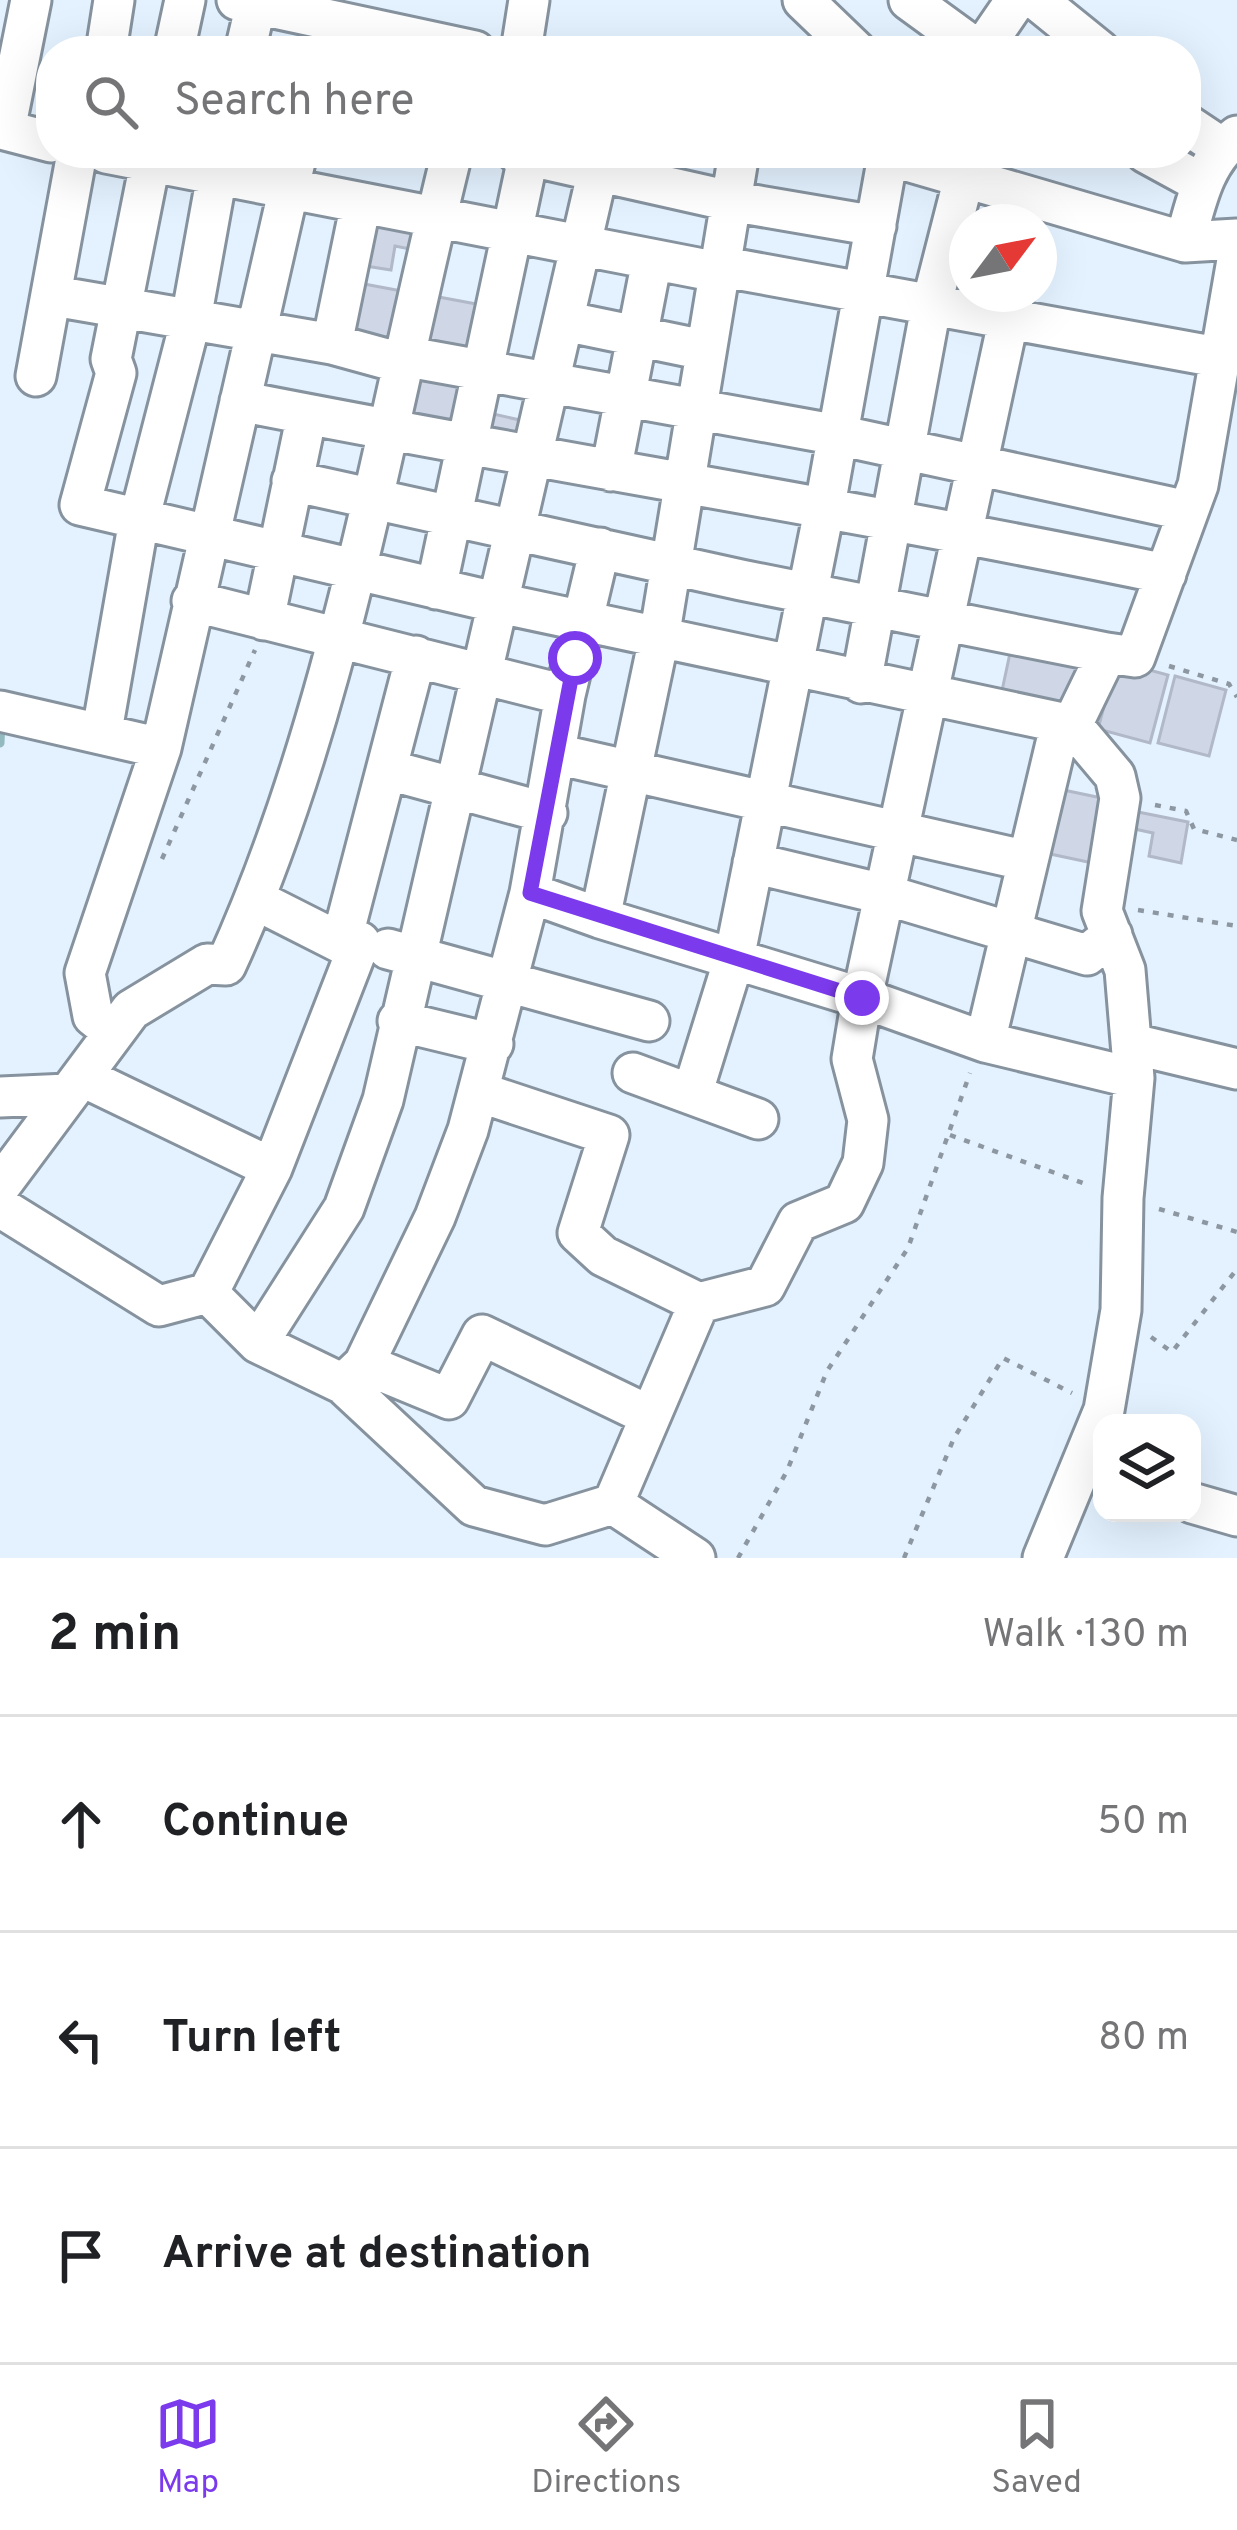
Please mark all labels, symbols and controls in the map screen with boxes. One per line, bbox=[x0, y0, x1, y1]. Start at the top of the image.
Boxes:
search box bbox=[36, 36, 1201, 168]
icon: search bbox=[78, 69, 144, 135]
text: Search here bbox=[174, 74, 414, 131]
north arrow bbox=[949, 204, 1057, 312]
route start bbox=[548, 631, 602, 685]
route end bbox=[835, 971, 889, 1025]
map controls bbox=[1093, 1414, 1201, 1522]
button: layers bbox=[1093, 1414, 1201, 1522]
text: 2 min bbox=[48, 1604, 181, 1669]
text: Walk · 130 m bbox=[983, 1612, 1189, 1661]
icon: ahead bbox=[48, 1791, 114, 1857]
text: Continue bbox=[162, 1795, 349, 1852]
text: 50 m bbox=[1098, 1799, 1189, 1848]
icon: left bbox=[48, 2007, 114, 2073]
text: Turn left bbox=[162, 2011, 341, 2068]
text: 80 m bbox=[1098, 2015, 1189, 2064]
icon: arrive bbox=[48, 2223, 114, 2289]
text: Arrive at destination bbox=[162, 2227, 592, 2284]
tab: Map bbox=[155, 2391, 221, 2505]
tab: Directions bbox=[531, 2391, 681, 2505]
tab: Saved bbox=[991, 2391, 1082, 2505]

